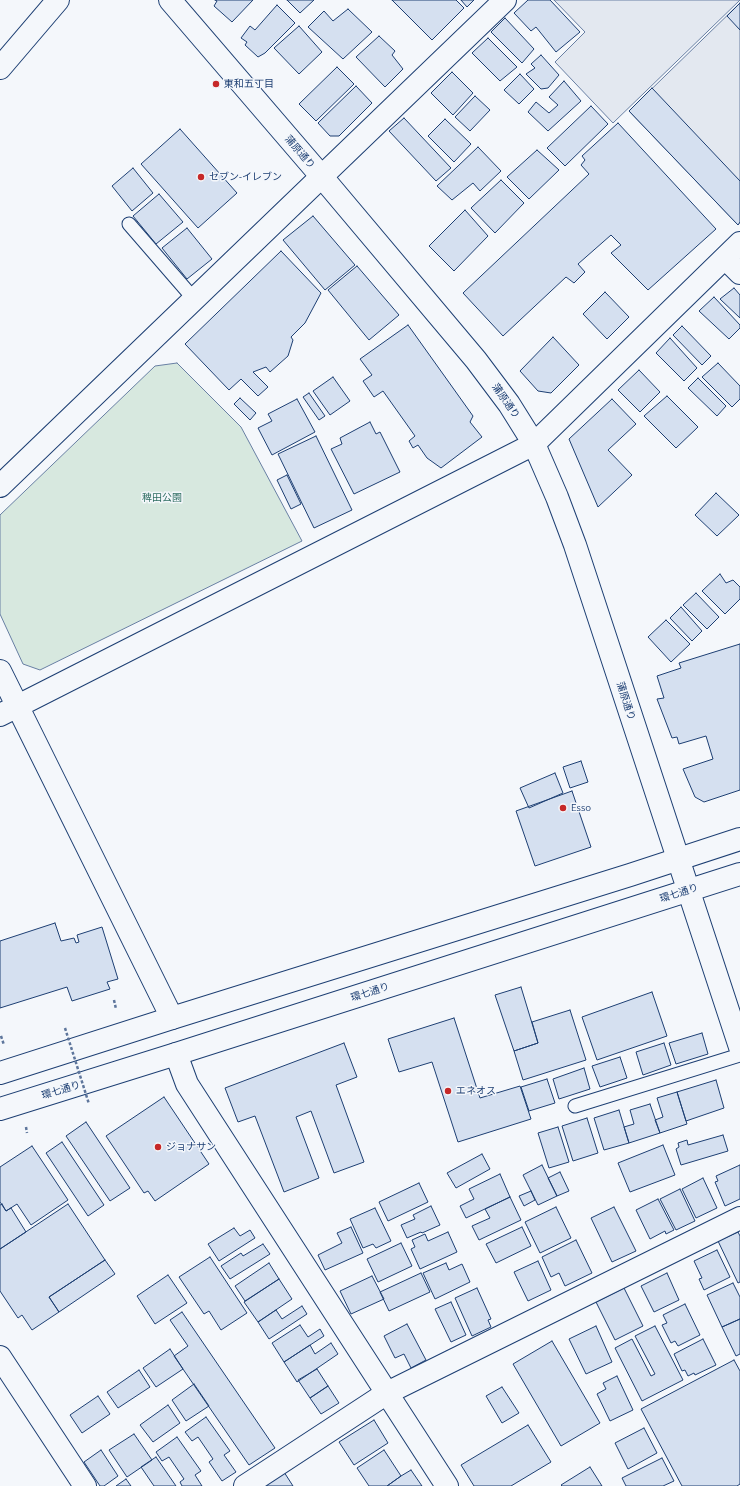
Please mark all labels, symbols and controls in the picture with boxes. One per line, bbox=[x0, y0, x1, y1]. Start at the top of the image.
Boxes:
place label: 東和五丁目 bbox=[224, 78, 274, 90]
marker: 東和五丁目 bbox=[211, 79, 221, 89]
street label: 蒲原通り bbox=[282, 133, 318, 171]
place label: セブン-イレブン bbox=[209, 171, 282, 183]
marker: セブン-イレブン bbox=[196, 172, 206, 182]
street label: 蒲原通り bbox=[490, 381, 522, 421]
park label: 稗田公園 bbox=[142, 492, 182, 504]
street label: 蒲原通り bbox=[614, 680, 638, 722]
place label: Esso bbox=[571, 802, 591, 814]
marker: Esso bbox=[558, 803, 568, 813]
street label: 環七通り bbox=[658, 881, 700, 905]
street label: 環七通り bbox=[349, 980, 391, 1004]
street label: 環七通り bbox=[40, 1078, 82, 1102]
place label: エネオス bbox=[456, 1085, 496, 1097]
marker: エネオス bbox=[443, 1086, 453, 1096]
place label: ジョナサン bbox=[166, 1141, 216, 1153]
marker: ジョナサン bbox=[153, 1142, 163, 1152]

